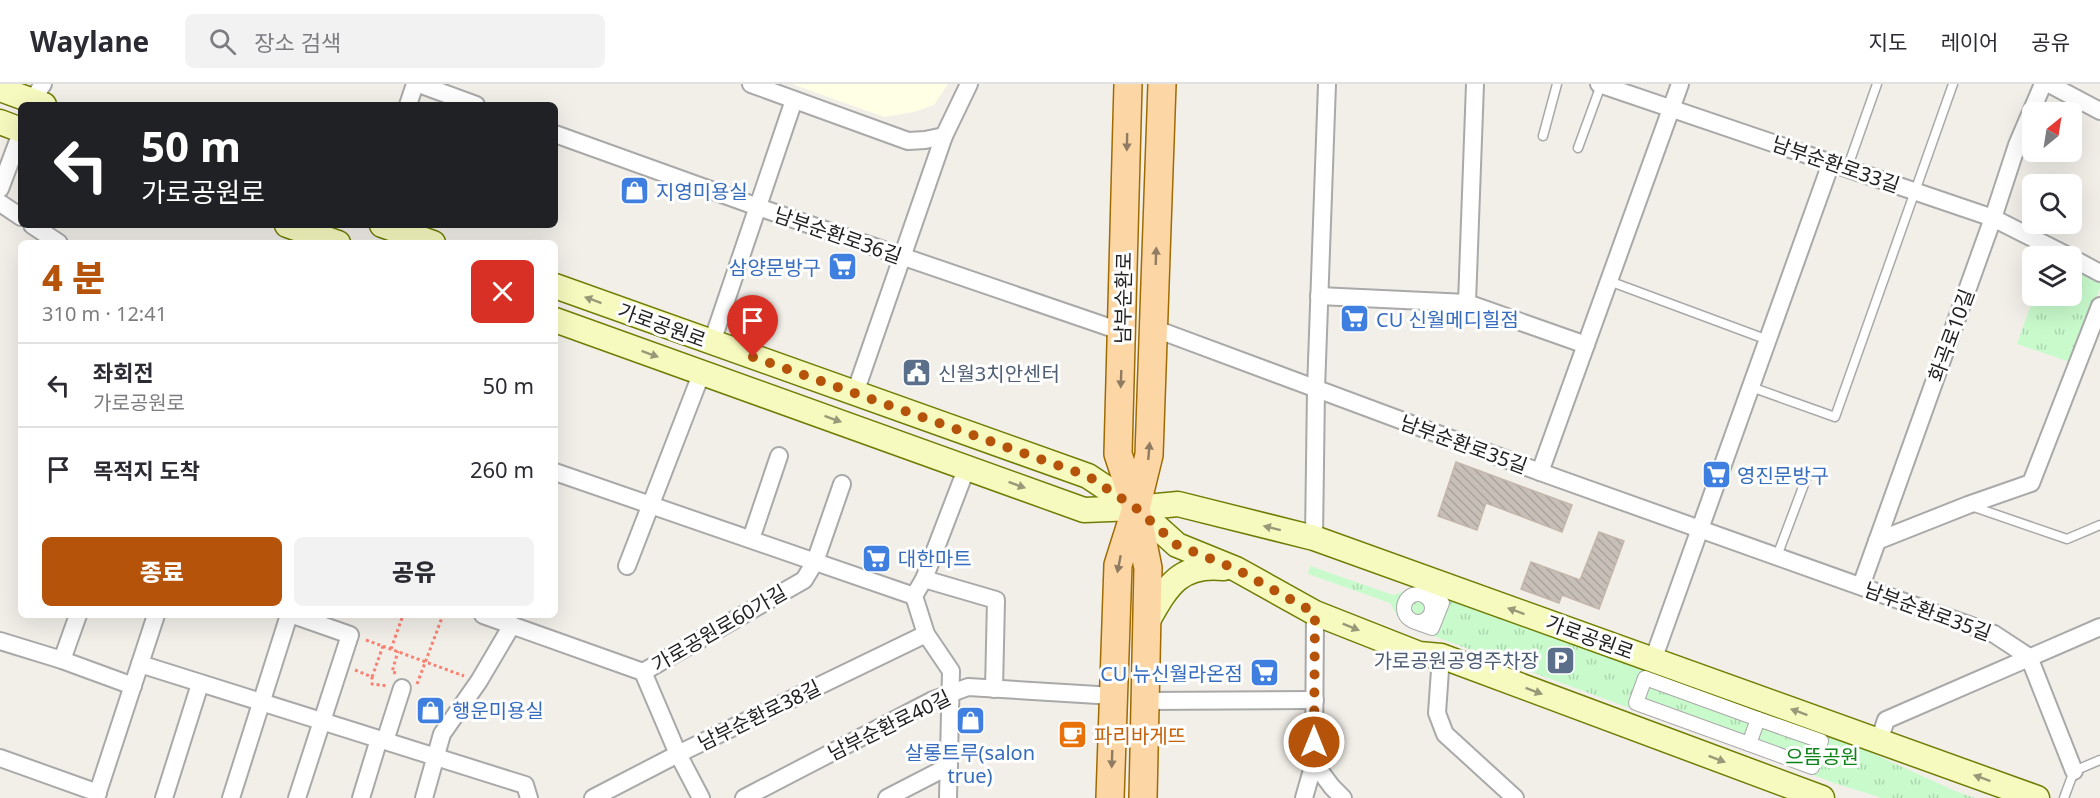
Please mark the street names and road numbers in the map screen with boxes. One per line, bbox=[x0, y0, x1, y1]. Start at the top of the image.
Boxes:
street label: 남부순환로33길 bbox=[1769, 130, 1903, 198]
street label: 남부순환로36길 bbox=[771, 201, 905, 269]
street label: 남부순환로 bbox=[1109, 252, 1137, 344]
street label: 화곡로10길 bbox=[1922, 285, 1980, 385]
street label: 가로공원로 bbox=[614, 297, 710, 353]
street label: 남부순환로35길 bbox=[1397, 409, 1531, 479]
street label: 남부순환로35길 bbox=[1861, 576, 1995, 646]
street label: 가로공원로60가길 bbox=[647, 578, 791, 678]
street label: 가로공원로 bbox=[1542, 609, 1638, 665]
street label: 남부순환로38길 bbox=[693, 674, 825, 756]
street label: 남부순환로40길 bbox=[823, 684, 955, 766]

